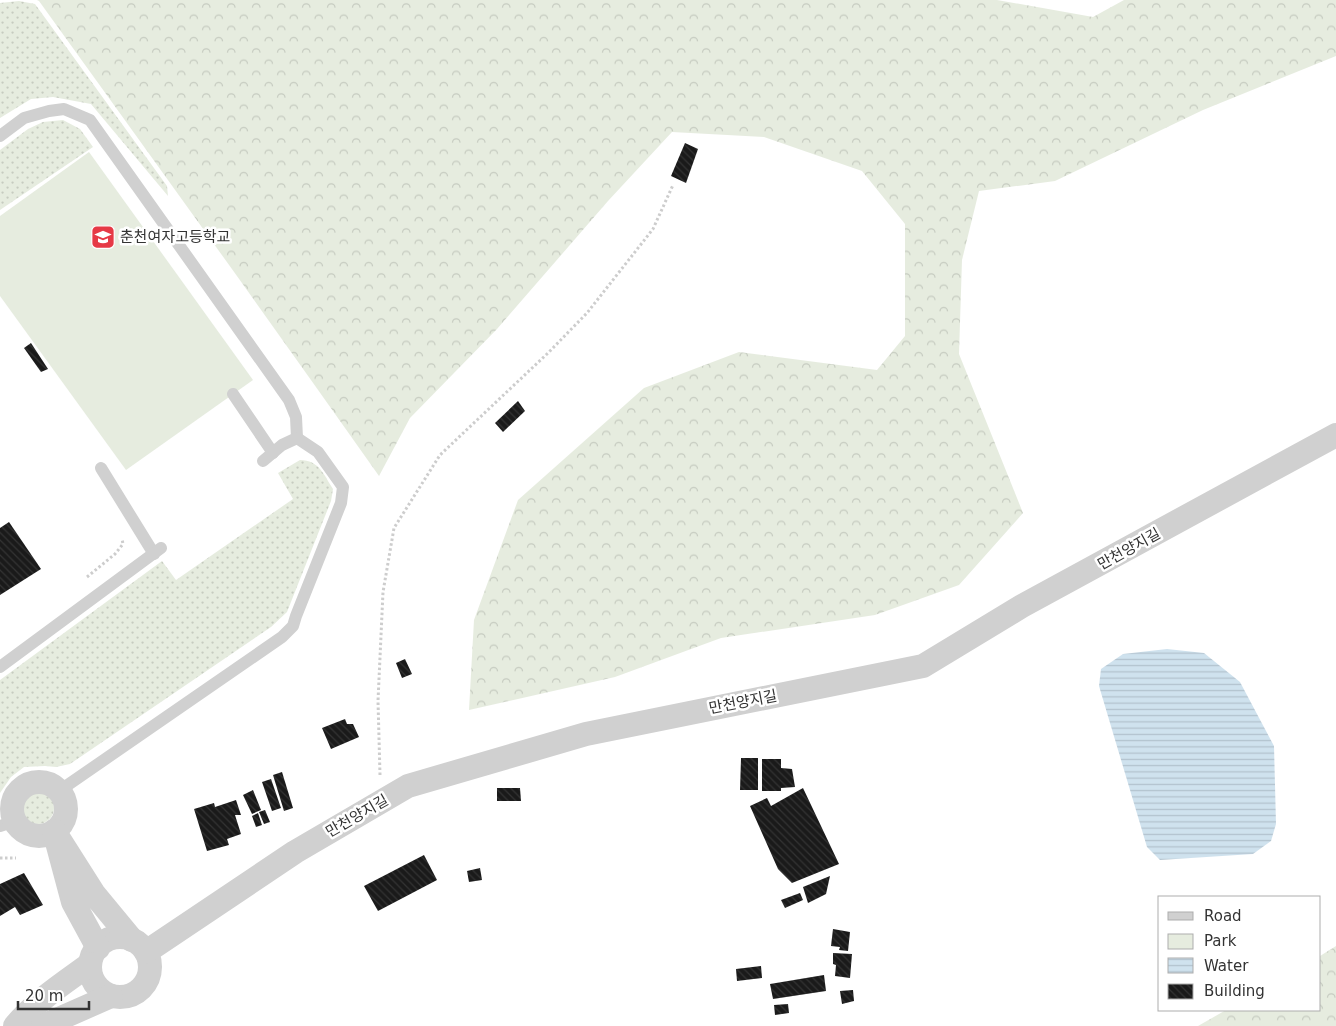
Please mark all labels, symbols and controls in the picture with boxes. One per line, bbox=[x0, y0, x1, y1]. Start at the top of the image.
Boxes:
school or university icon: 춘천여자고등학교 bbox=[90, 224, 116, 250]
place label: 춘천여자고등학교 bbox=[120, 228, 230, 246]
street label: 만천양지길 bbox=[1094, 524, 1164, 574]
street label: 만천양지길 bbox=[707, 687, 779, 717]
street label: 만천양지길 bbox=[323, 791, 391, 841]
legend bbox=[1158, 896, 1321, 1011]
text: Road bbox=[1204, 907, 1242, 925]
text: Park bbox=[1204, 932, 1237, 950]
text: Water bbox=[1204, 957, 1249, 975]
scale bar bbox=[18, 978, 89, 1010]
text: Building bbox=[1204, 982, 1265, 1000]
text: 20 m bbox=[25, 987, 63, 1005]

